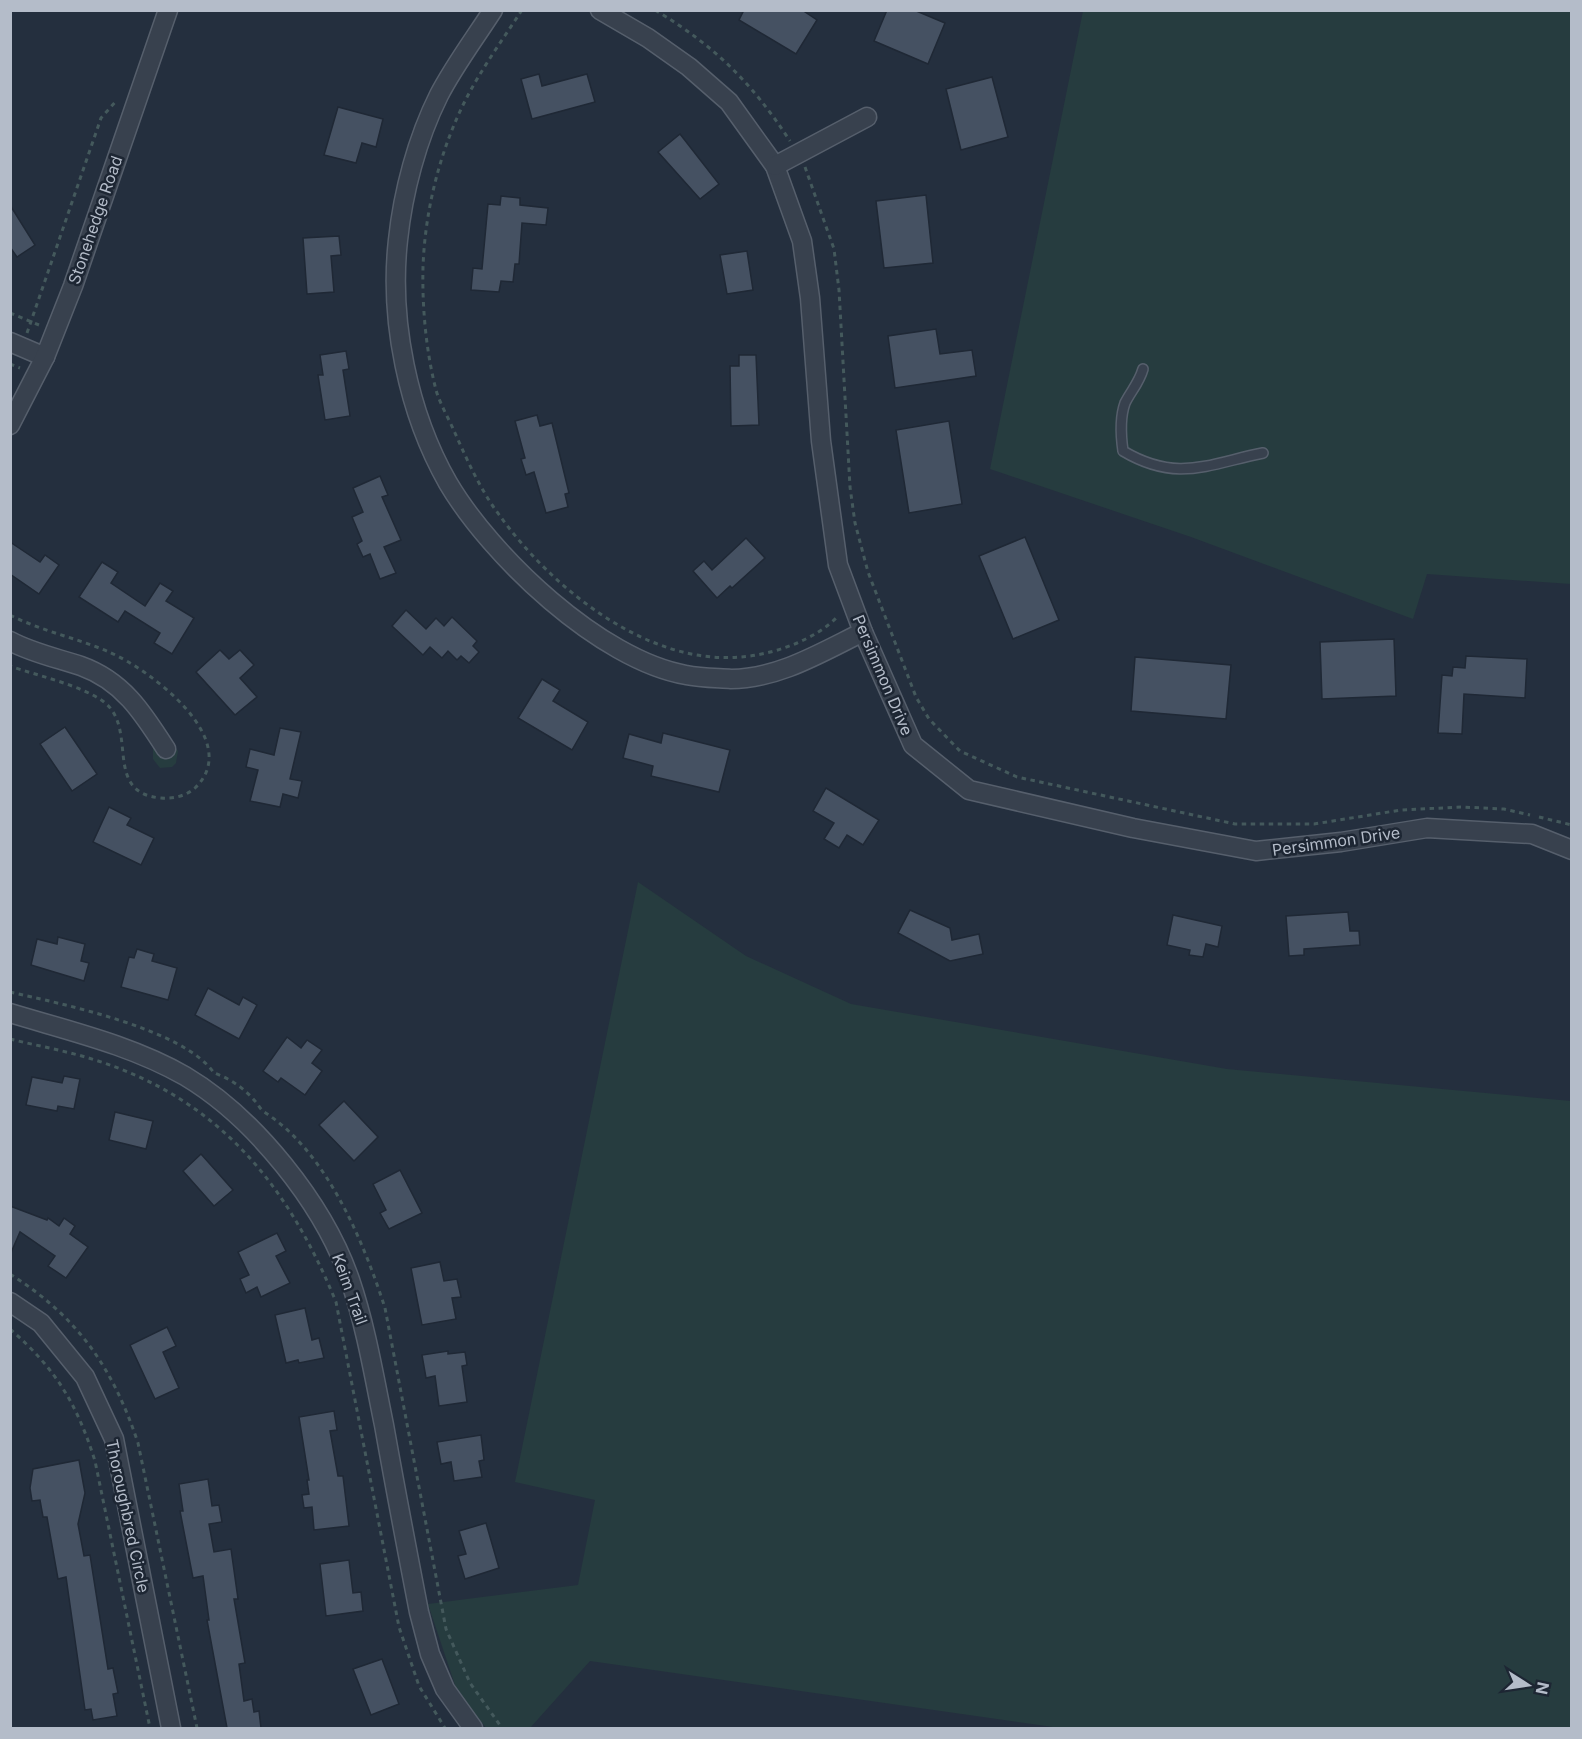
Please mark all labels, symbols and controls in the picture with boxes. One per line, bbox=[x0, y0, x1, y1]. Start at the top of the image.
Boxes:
street label: Stonehedge Road bbox=[64, 153, 126, 287]
street label: Persimmon Drive bbox=[849, 612, 917, 738]
street label: Persimmon Drive bbox=[1271, 822, 1401, 860]
street label: Keim Trail bbox=[328, 1251, 372, 1327]
street label: Thoroughbred Circle bbox=[102, 1437, 154, 1595]
north arrow bbox=[1498, 1655, 1558, 1715]
text: N bbox=[1532, 1680, 1554, 1696]

